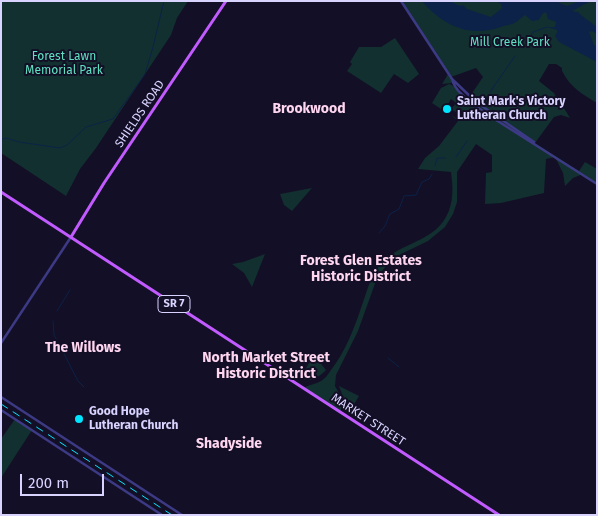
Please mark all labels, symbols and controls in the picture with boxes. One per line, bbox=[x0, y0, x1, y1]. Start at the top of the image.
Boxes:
park label: Mill Creek Park bbox=[470, 36, 550, 50]
park label: Forest Lawn Memorial Park bbox=[25, 50, 103, 78]
street label: SHIELDS ROAD bbox=[112, 78, 168, 150]
place label: Saint Mark's Victory Lutheran Church bbox=[457, 95, 565, 123]
district label: Brookwood bbox=[272, 101, 346, 117]
marker: Saint Mark's Victory Lutheran Church bbox=[441, 103, 453, 115]
district label: Forest Glen Estates Historic District bbox=[300, 253, 422, 286]
road number: SR 7 bbox=[158, 296, 190, 312]
district label: The Willows bbox=[45, 340, 121, 356]
district label: North Market Street Historic District bbox=[202, 350, 330, 382]
street label: MARKET STREET bbox=[328, 391, 408, 449]
place label: Good Hope Lutheran Church bbox=[89, 405, 178, 433]
marker: Good Hope Lutheran Church bbox=[73, 413, 85, 425]
district label: Shadyside bbox=[196, 436, 262, 452]
scale bar bbox=[22, 464, 106, 496]
text: 200 m bbox=[28, 474, 69, 492]

